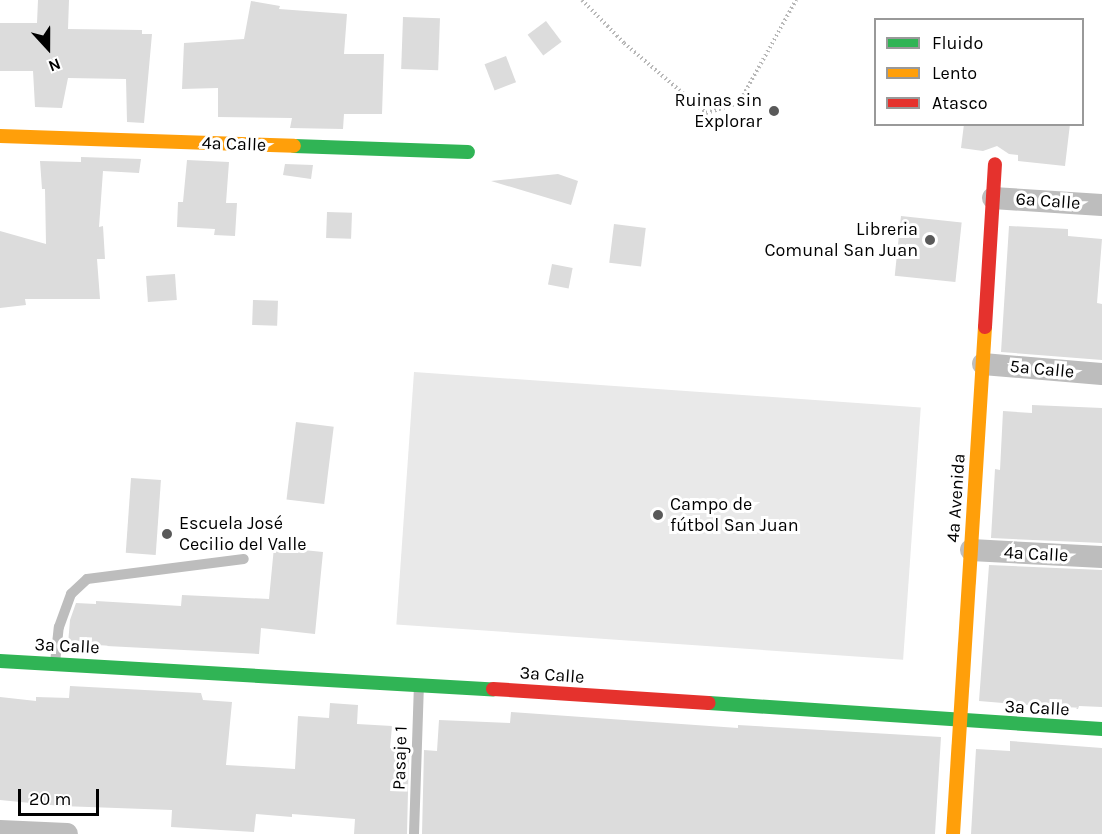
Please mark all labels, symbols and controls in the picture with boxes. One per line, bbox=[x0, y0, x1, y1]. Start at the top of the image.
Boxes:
north arrow bbox=[18, 18, 78, 78]
legend bbox=[874, 18, 1084, 126]
text: Fluido bbox=[932, 32, 983, 54]
text: N bbox=[46, 54, 63, 76]
text: Lento bbox=[932, 62, 977, 84]
place label: Ruinas sin Explorar bbox=[675, 90, 762, 132]
text: Atasco bbox=[932, 92, 988, 114]
marker: Ruinas sin Explorar bbox=[767, 104, 781, 118]
street label: 4a Calle bbox=[201, 132, 267, 156]
street label: 6a Calle bbox=[1015, 188, 1081, 214]
place label: Libreria Comunal San Juan bbox=[764, 219, 918, 262]
marker: Libreria Comunal San Juan bbox=[923, 233, 937, 247]
street label: 5a Calle bbox=[1009, 355, 1075, 383]
street label: 4a Avenida bbox=[942, 453, 970, 543]
place label: Campo de fútbol San Juan bbox=[670, 494, 799, 536]
marker: Campo de fútbol San Juan bbox=[651, 508, 665, 522]
place label: Escuela José Cecilio del Valle bbox=[179, 513, 306, 556]
marker: Escuela José Cecilio del Valle bbox=[160, 527, 174, 541]
street label: 4a Calle bbox=[1003, 542, 1069, 566]
street label: 3a Calle bbox=[34, 634, 100, 658]
street label: 3a Calle bbox=[519, 662, 585, 688]
street label: 3a Calle bbox=[1004, 696, 1070, 720]
street label: Pasaje 1 bbox=[388, 725, 412, 791]
scale bar bbox=[21, 777, 102, 815]
text: 20 m bbox=[29, 788, 71, 810]

